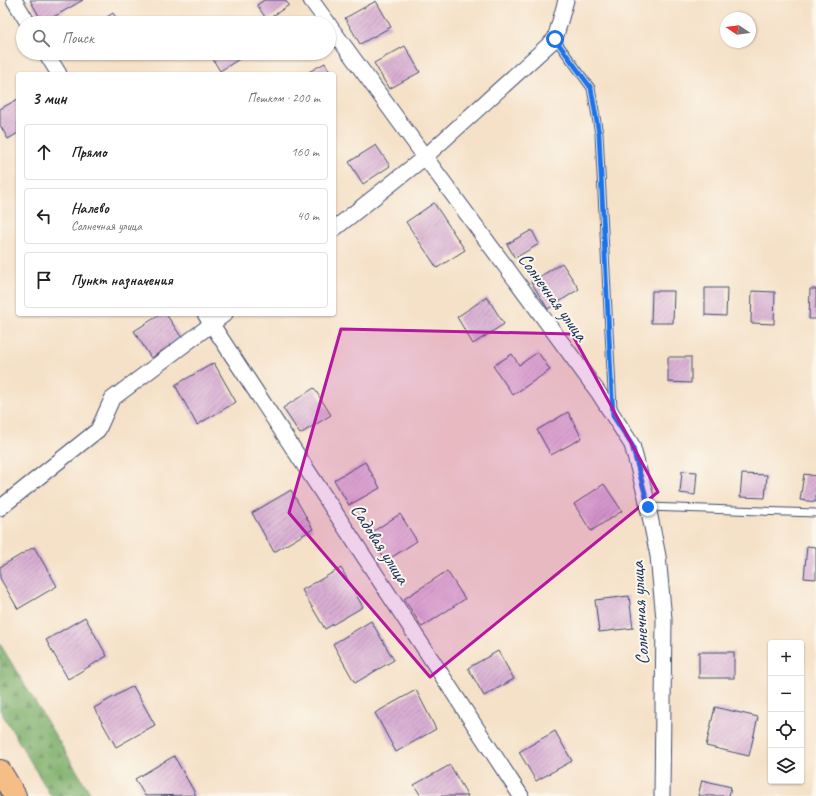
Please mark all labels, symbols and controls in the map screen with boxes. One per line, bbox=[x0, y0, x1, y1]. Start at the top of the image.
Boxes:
north arrow bbox=[720, 12, 756, 48]
search box bbox=[16, 16, 336, 60]
icon: search bbox=[30, 27, 52, 49]
text: Поиск bbox=[62, 29, 94, 48]
route start bbox=[546, 30, 564, 48]
text: 3 мин bbox=[32, 88, 67, 109]
text: Пешком · 200 m bbox=[247, 90, 320, 106]
icon: ahead bbox=[33, 141, 55, 163]
text: Прямо bbox=[71, 143, 107, 162]
text: 160 m bbox=[291, 144, 319, 160]
text: Налево bbox=[71, 199, 109, 218]
icon: left bbox=[33, 205, 55, 227]
text: 40 m bbox=[297, 208, 319, 224]
text: Солнечная улица bbox=[71, 218, 142, 234]
street label: Солнечная улица bbox=[513, 248, 594, 347]
icon: arrive bbox=[33, 269, 55, 291]
text: Пункт назначения bbox=[71, 271, 173, 290]
route end bbox=[639, 498, 657, 516]
street label: Садовая улица bbox=[345, 499, 416, 590]
street label: Солнечная улица bbox=[625, 559, 655, 665]
map controls bbox=[768, 640, 804, 784]
button: + bbox=[768, 640, 804, 676]
button: − bbox=[768, 676, 804, 712]
button: locate bbox=[768, 712, 804, 748]
button: layers bbox=[768, 748, 804, 784]

